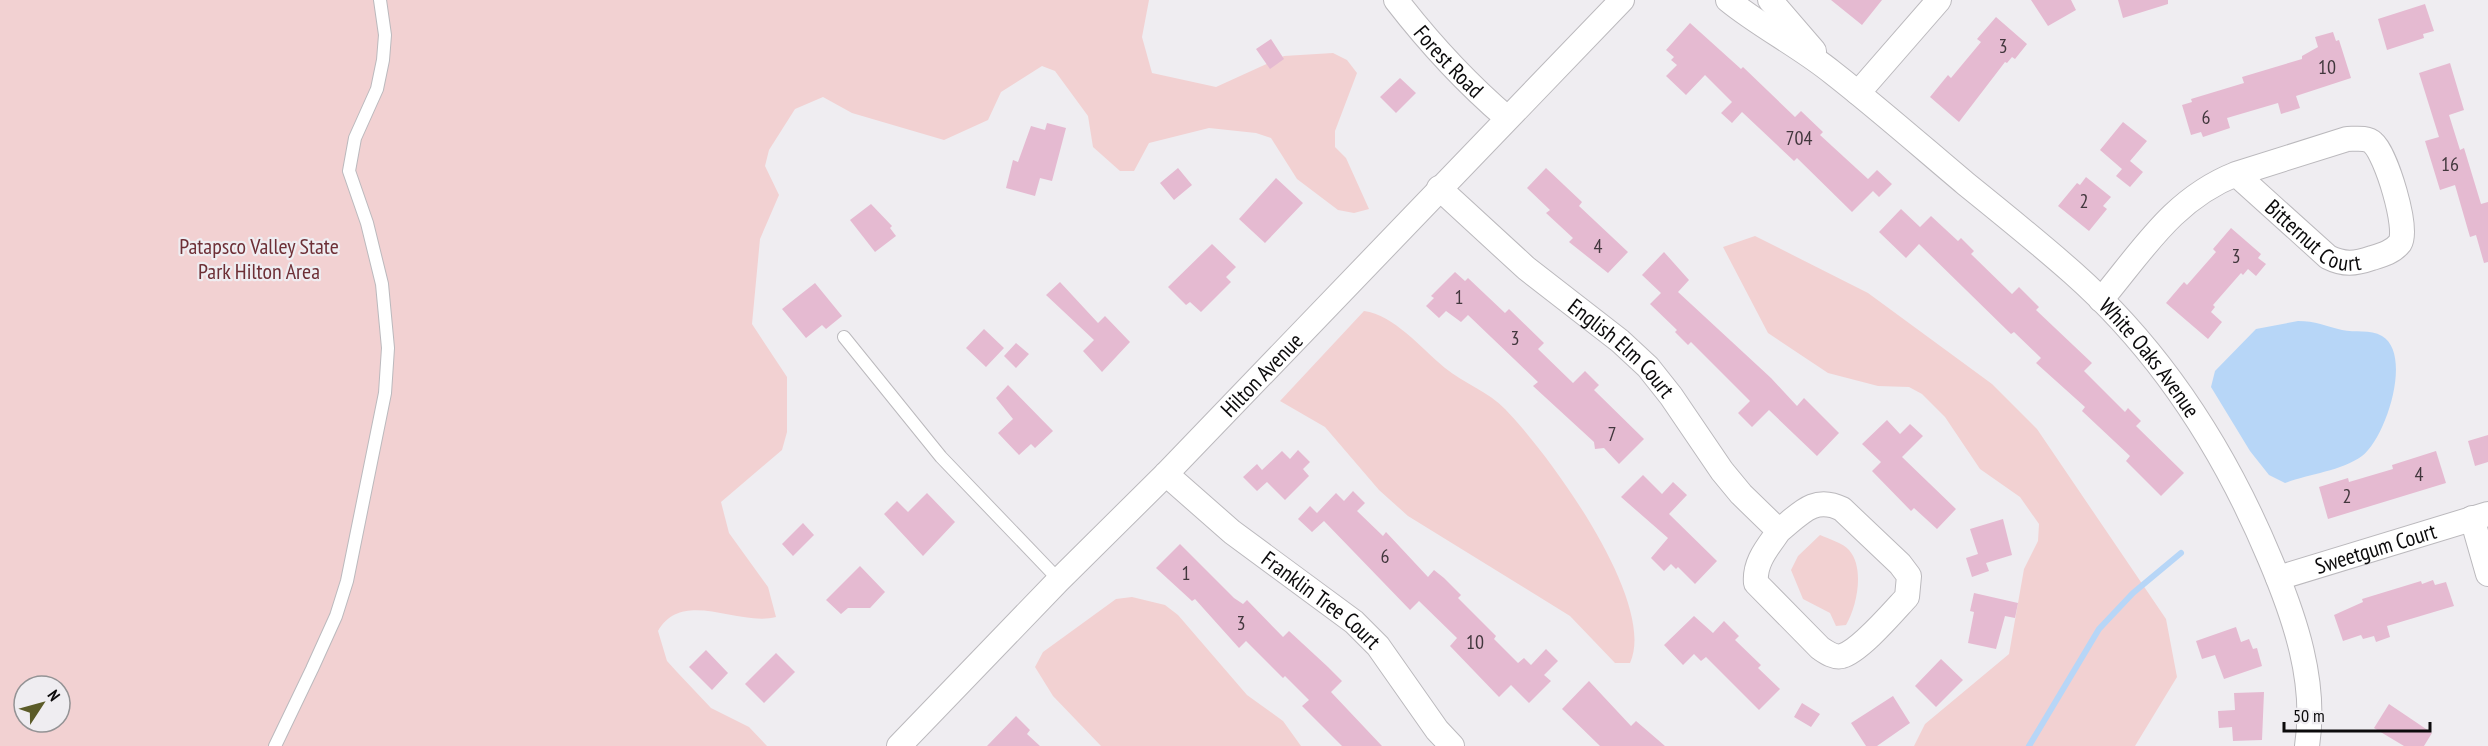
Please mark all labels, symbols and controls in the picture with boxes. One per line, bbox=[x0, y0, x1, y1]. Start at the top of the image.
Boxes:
street label: Forest Road bbox=[1408, 19, 1490, 104]
house number: 3 bbox=[1999, 33, 2008, 59]
house number: 10 bbox=[2318, 54, 2336, 80]
house number: 6 bbox=[2202, 104, 2211, 130]
house number: 704 bbox=[1786, 125, 1813, 151]
house number: 16 bbox=[2441, 151, 2459, 177]
house number: 2 bbox=[2080, 188, 2089, 214]
street label: Bitternut Court bbox=[2259, 193, 2363, 277]
park label: Patapsco Valley State Park Hilton Area bbox=[179, 232, 339, 285]
house number: 4 bbox=[1594, 233, 1603, 259]
house number: 3 bbox=[2232, 243, 2241, 269]
house number: 1 bbox=[1455, 284, 1464, 310]
street label: English Elm Court bbox=[1563, 292, 1681, 403]
street label: White Oaks Avenue bbox=[2093, 292, 2206, 423]
house number: 3 bbox=[1511, 325, 1520, 351]
street label: Hilton Avenue bbox=[1215, 327, 1309, 423]
house number: 7 bbox=[1608, 421, 1617, 447]
house number: 4 bbox=[2415, 461, 2424, 487]
house number: 2 bbox=[2343, 483, 2352, 509]
street label: Sweetgum Court bbox=[2312, 517, 2440, 580]
house number: 6 bbox=[1381, 543, 1390, 569]
street label: Franklin Tree Court bbox=[1256, 545, 1387, 655]
house number: 1 bbox=[1182, 560, 1191, 586]
house number: 3 bbox=[1237, 610, 1246, 636]
house number: 10 bbox=[1466, 629, 1484, 655]
north arrow bbox=[12, 674, 72, 734]
text: N bbox=[44, 686, 65, 705]
scale bar bbox=[2284, 695, 2430, 733]
text: 50 m bbox=[2293, 704, 2325, 727]

